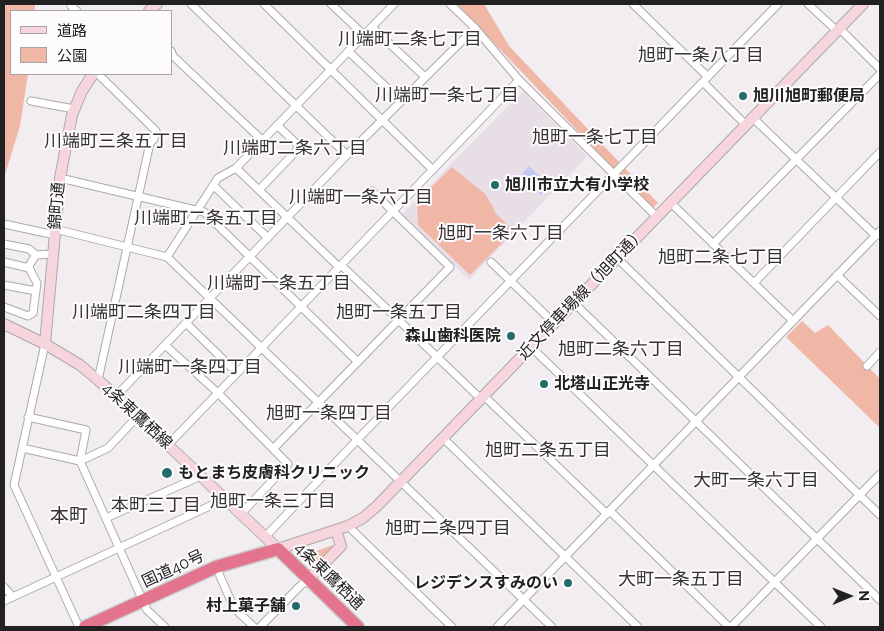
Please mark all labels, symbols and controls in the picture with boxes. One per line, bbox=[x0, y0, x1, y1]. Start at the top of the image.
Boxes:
legend bbox=[10, 10, 172, 75]
text: 道路 bbox=[57, 22, 87, 40]
district label: 川端町二条七丁目 bbox=[338, 29, 482, 51]
district label: 旭町一条八丁目 bbox=[638, 45, 764, 67]
text: 公園 bbox=[57, 47, 87, 65]
district label: 川端町一条七丁目 bbox=[375, 85, 519, 107]
place label: 旭川旭町郵便局 bbox=[753, 86, 865, 106]
marker: 旭川旭町郵便局 bbox=[737, 90, 749, 102]
district label: 旭町一条七丁目 bbox=[532, 127, 658, 149]
district label: 川端町三条五丁目 bbox=[44, 131, 188, 153]
district label: 川端町二条六丁目 bbox=[223, 138, 367, 160]
place label: 旭川市立大有小学校 bbox=[505, 175, 649, 195]
marker: 旭川市立大有小学校 bbox=[489, 179, 501, 191]
street label: 錦町通 bbox=[45, 181, 69, 231]
district label: 川端町一条六丁目 bbox=[289, 187, 433, 209]
district label: 川端町二条五丁目 bbox=[134, 208, 278, 230]
district label: 旭町一条六丁目 bbox=[438, 223, 564, 245]
street label: 近文停車場線（旭町通） bbox=[514, 224, 650, 364]
district label: 旭町二条七丁目 bbox=[658, 247, 784, 269]
district label: 川端町一条五丁目 bbox=[207, 273, 351, 295]
district label: 川端町二条四丁目 bbox=[72, 302, 216, 324]
district label: 旭町一条五丁目 bbox=[336, 302, 462, 324]
place label: 森山歯科医院 bbox=[405, 326, 501, 346]
marker: 森山歯科医院 bbox=[505, 330, 517, 342]
district label: 旭町二条六丁目 bbox=[558, 339, 684, 361]
district label: 川端町一条四丁目 bbox=[118, 357, 262, 379]
place label: 北塔山正光寺 bbox=[554, 374, 650, 394]
marker: 北塔山正光寺 bbox=[538, 378, 550, 390]
street label: 4条東鷹栖線 bbox=[98, 379, 176, 453]
district label: 旭町一条四丁目 bbox=[266, 403, 392, 425]
district label: 旭町二条五丁目 bbox=[485, 440, 611, 462]
place label: もとまち皮膚科クリニック bbox=[178, 463, 370, 483]
marker: もとまち皮膚科クリニック bbox=[160, 466, 174, 480]
district label: 大町一条六丁目 bbox=[693, 470, 819, 492]
district label: 旭町一条三丁目 bbox=[210, 491, 336, 513]
district label: 本町三丁目 bbox=[111, 495, 201, 517]
district label: 本町 bbox=[50, 505, 88, 527]
district label: 旭町二条四丁目 bbox=[385, 518, 511, 540]
street label: 4条東鷹栖通 bbox=[290, 538, 368, 614]
street label: 国道40号 bbox=[139, 546, 207, 592]
district label: 大町一条五丁目 bbox=[618, 569, 744, 591]
north arrow bbox=[824, 571, 874, 621]
place label: レジデンスすみのい bbox=[414, 573, 558, 593]
marker: レジデンスすみのい bbox=[562, 577, 574, 589]
text: N bbox=[856, 590, 872, 601]
place label: 村上菓子舗 bbox=[206, 596, 286, 616]
marker: 村上菓子舗 bbox=[290, 600, 302, 612]

